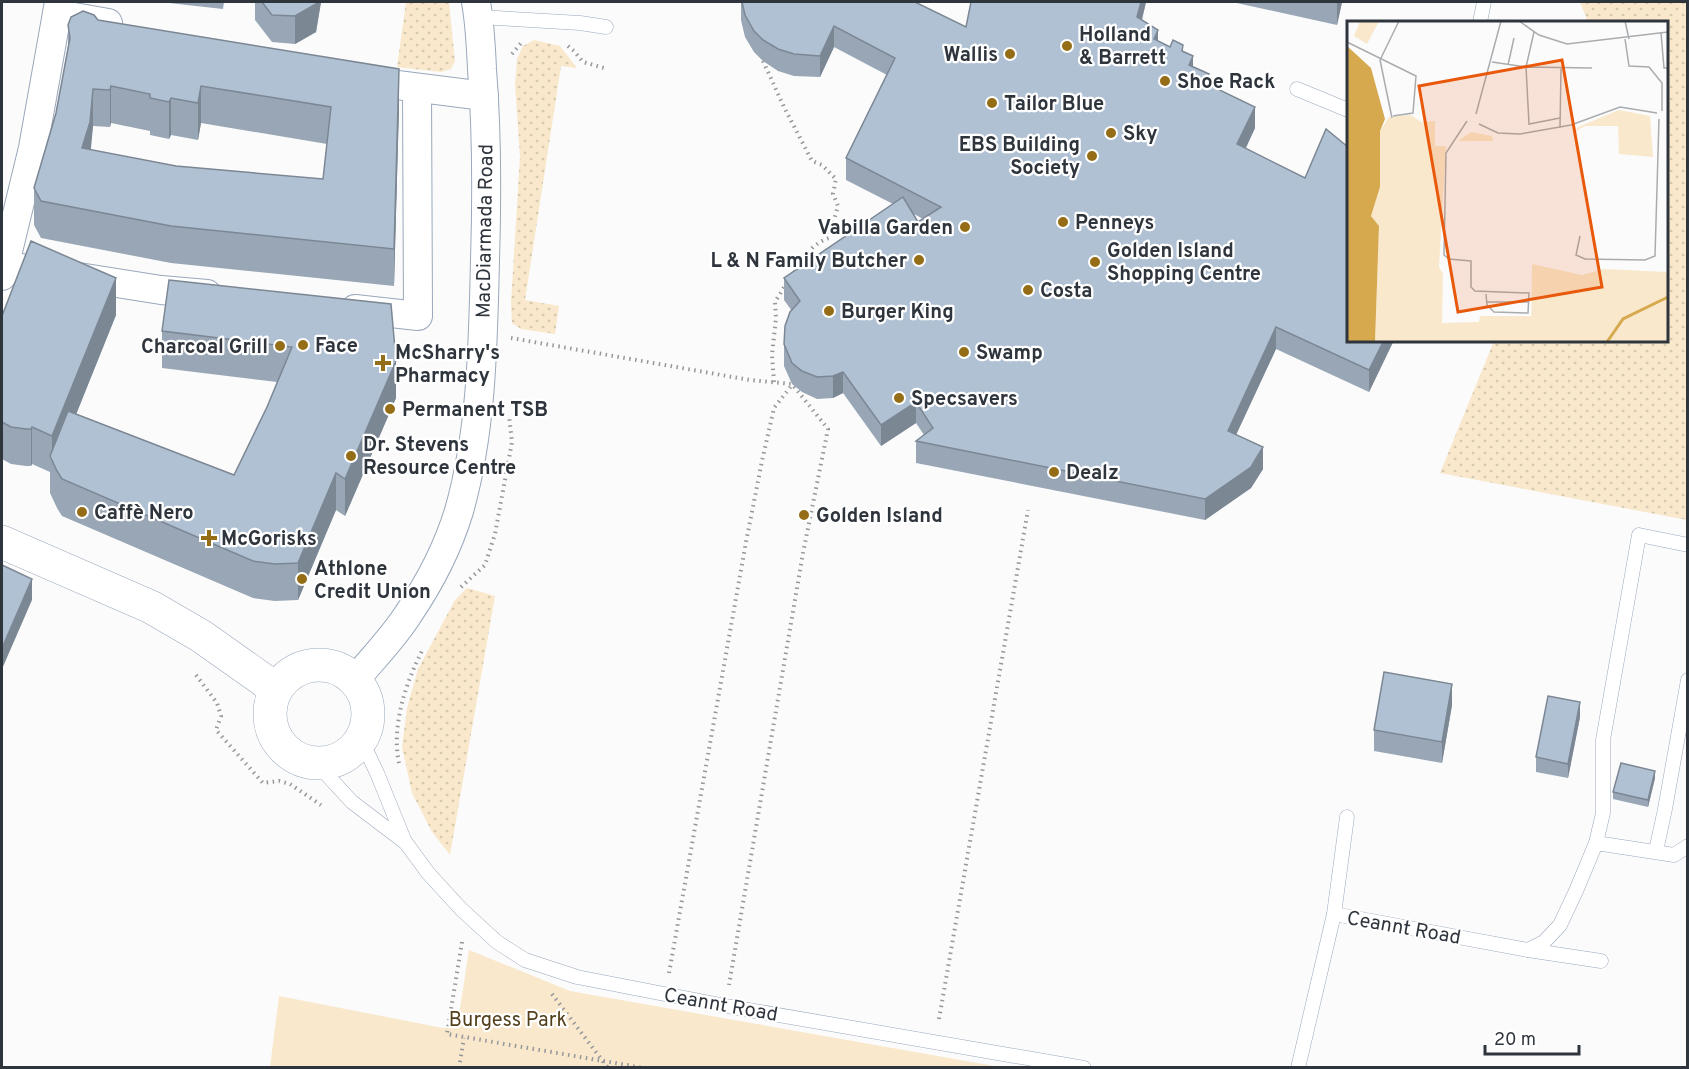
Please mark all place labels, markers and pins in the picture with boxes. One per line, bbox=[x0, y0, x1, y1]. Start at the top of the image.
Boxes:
place label: Holland & Barrett bbox=[1079, 23, 1166, 72]
marker: Holland & Barrett bbox=[1060, 39, 1074, 53]
place label: Wallis bbox=[944, 43, 998, 69]
marker: Wallis bbox=[1003, 47, 1017, 61]
place label: Shoe Rack bbox=[1177, 70, 1275, 96]
marker: Shoe Rack bbox=[1158, 74, 1172, 88]
place label: Tailor Blue bbox=[1004, 92, 1104, 118]
marker: Tailor Blue bbox=[985, 96, 999, 110]
place label: Sky bbox=[1123, 122, 1158, 148]
marker: Sky bbox=[1104, 126, 1118, 140]
place label: EBS Building Society bbox=[959, 133, 1080, 182]
marker: EBS Building Society bbox=[1085, 149, 1099, 163]
place label: Penneys bbox=[1075, 211, 1154, 237]
marker: Penneys bbox=[1056, 215, 1070, 229]
place label: Vabilla Garden bbox=[817, 216, 953, 242]
marker: Vabilla Garden bbox=[958, 220, 972, 234]
place label: Golden Island Shopping Centre bbox=[1107, 239, 1261, 288]
place label: L & N Family Butcher bbox=[710, 249, 908, 275]
marker: L & N Family Butcher bbox=[912, 253, 926, 267]
marker: Golden Island Shopping Centre bbox=[1088, 255, 1102, 269]
place label: Costa bbox=[1040, 279, 1092, 305]
marker: Costa bbox=[1021, 283, 1035, 297]
place label: Burger King bbox=[841, 300, 954, 326]
marker: Burger King bbox=[822, 304, 836, 318]
place label: Face bbox=[315, 334, 358, 360]
place label: Charcoal Grill bbox=[141, 335, 268, 361]
marker: Face bbox=[296, 338, 310, 352]
marker: Charcoal Grill bbox=[273, 339, 287, 353]
place label: McSharry's Pharmacy bbox=[395, 341, 500, 390]
place label: Swamp bbox=[976, 341, 1043, 367]
marker: Swamp bbox=[957, 345, 971, 359]
marker: McSharry's Pharmacy bbox=[376, 356, 390, 370]
place label: Specsavers bbox=[911, 387, 1018, 413]
marker: Specsavers bbox=[892, 391, 906, 405]
place label: Permanent TSB bbox=[402, 398, 548, 424]
marker: Permanent TSB bbox=[383, 402, 397, 416]
place label: Dr. Stevens Resource Centre bbox=[363, 433, 516, 482]
marker: Dr. Stevens Resource Centre bbox=[344, 449, 358, 463]
place label: Dealz bbox=[1066, 461, 1119, 487]
marker: Dealz bbox=[1047, 465, 1061, 479]
place label: Caffè Nero bbox=[94, 501, 194, 527]
place label: Golden Island bbox=[816, 504, 943, 530]
marker: Caffè Nero bbox=[75, 505, 89, 519]
marker: Golden Island bbox=[797, 508, 811, 522]
place label: McGorisks bbox=[221, 527, 317, 553]
marker: McGorisks bbox=[202, 531, 216, 545]
place label: Athlone Credit Union bbox=[314, 557, 431, 606]
marker: Athlone Credit Union bbox=[295, 572, 309, 586]

